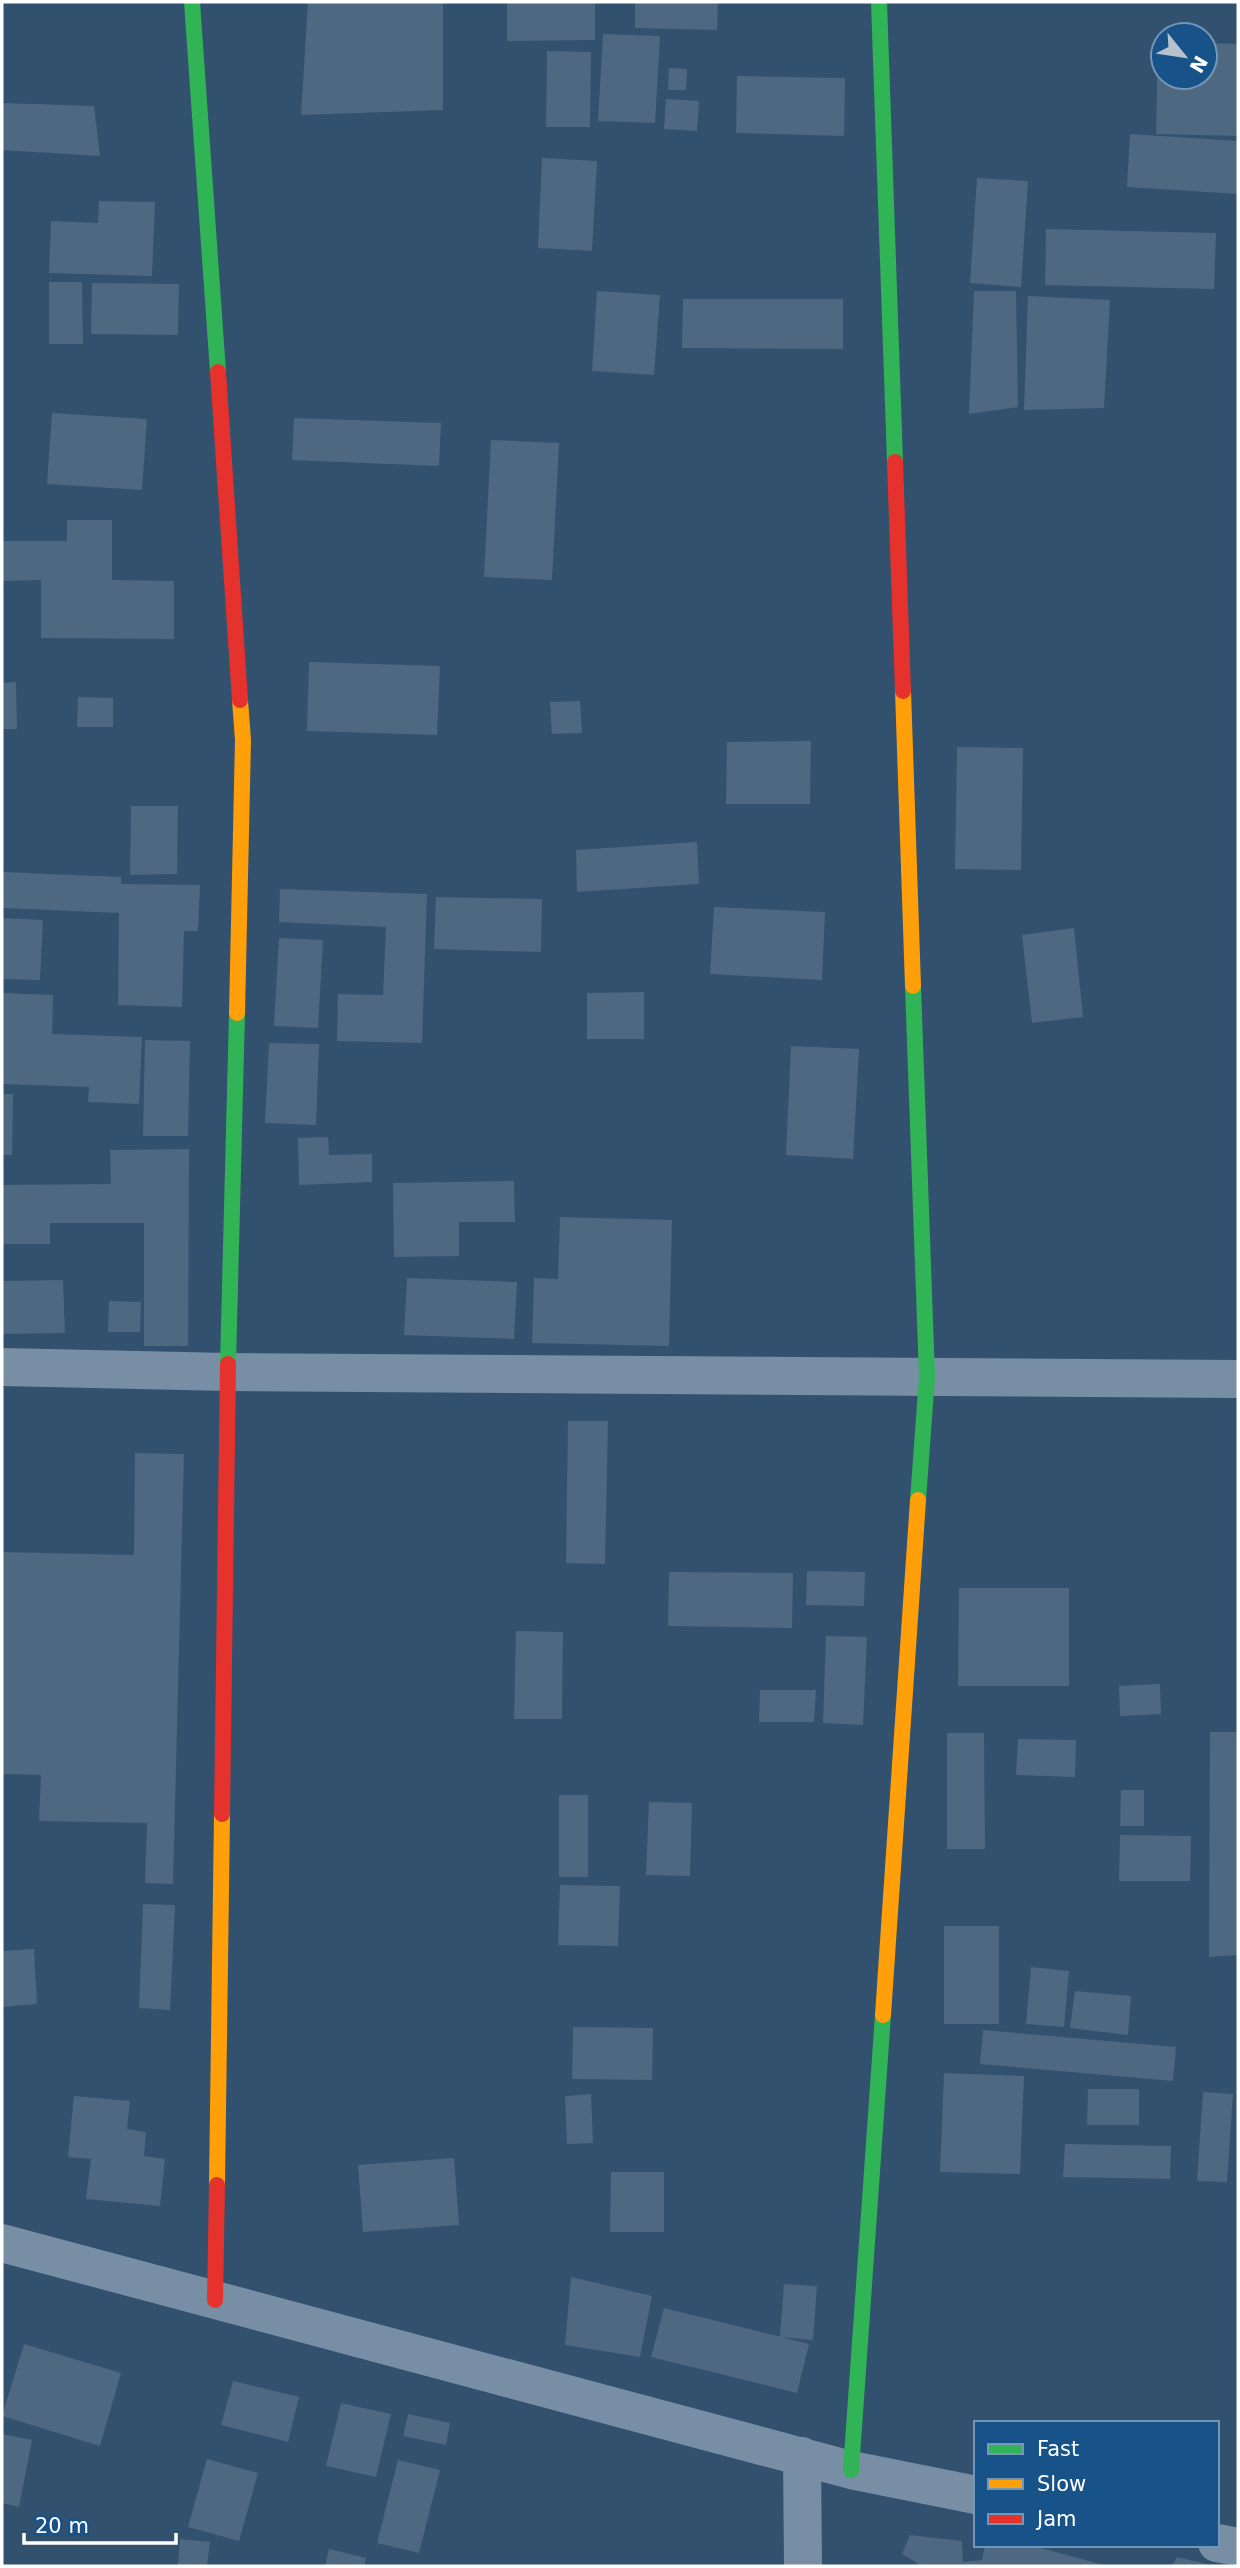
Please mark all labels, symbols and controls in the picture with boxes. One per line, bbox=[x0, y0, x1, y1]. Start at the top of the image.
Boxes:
north arrow bbox=[1149, 21, 1219, 91]
text: N bbox=[1185, 52, 1212, 77]
legend bbox=[974, 2421, 1219, 2547]
text: Fast bbox=[1037, 2437, 1079, 2461]
text: Slow bbox=[1037, 2472, 1086, 2496]
scale bar bbox=[24, 2502, 177, 2546]
text: Jam bbox=[1035, 2507, 1077, 2531]
text: 20 m bbox=[35, 2514, 89, 2538]

